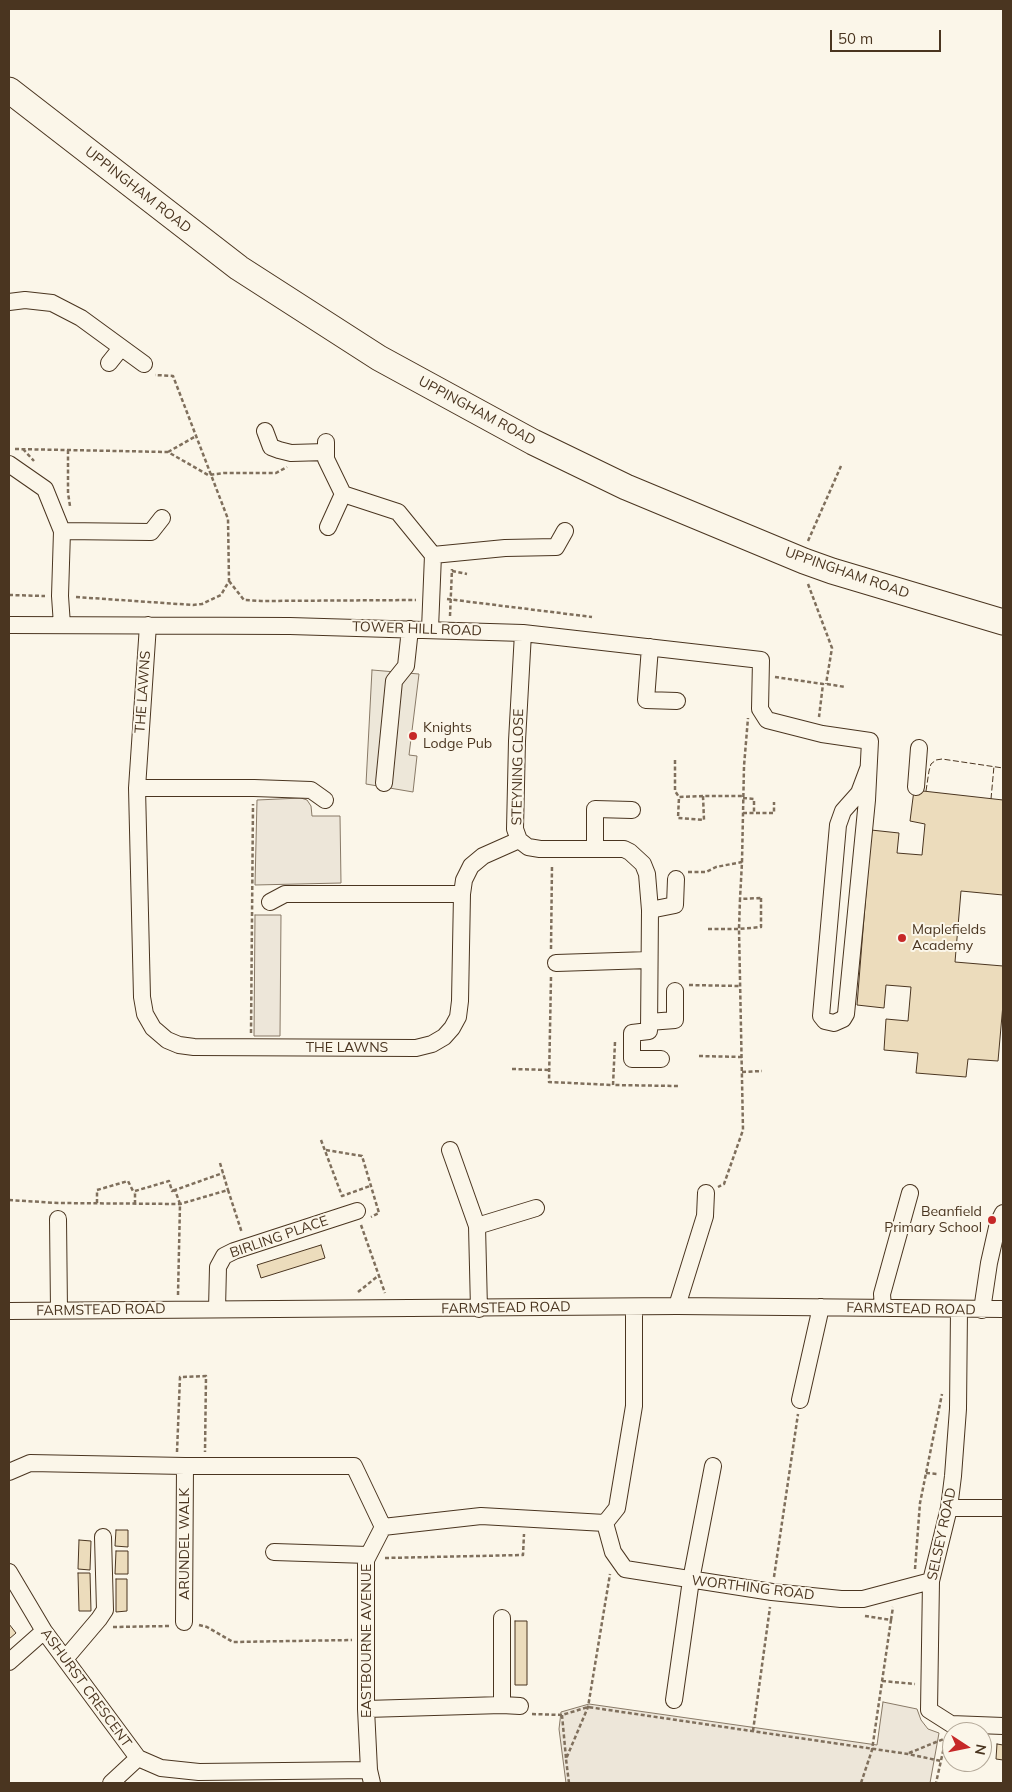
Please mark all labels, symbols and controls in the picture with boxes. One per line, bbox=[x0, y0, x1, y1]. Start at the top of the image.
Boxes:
scale bar bbox=[832, 20, 943, 52]
text: 50 m bbox=[838, 29, 873, 48]
street label: UPPINGHAM ROAD bbox=[81, 143, 195, 237]
street label: UPPINGHAM ROAD bbox=[415, 373, 539, 449]
street label: UPPINGHAM ROAD bbox=[783, 544, 911, 602]
street label: TOWER HILL ROAD bbox=[352, 618, 482, 640]
street label: THE LAWNS bbox=[132, 650, 154, 734]
street label: STEYNING CLOSE bbox=[509, 709, 527, 825]
place label: Knights Lodge Pub bbox=[423, 720, 492, 752]
marker: Knights Lodge Pub bbox=[407, 730, 419, 742]
place label: Maplefields Academy bbox=[912, 922, 986, 954]
marker: Maplefields Academy bbox=[896, 932, 908, 944]
street label: THE LAWNS bbox=[306, 1040, 388, 1056]
place label: Beanfield Primary School bbox=[884, 1204, 982, 1236]
street label: BIRLING PLACE bbox=[228, 1212, 330, 1262]
marker: Beanfield Primary School bbox=[986, 1214, 998, 1226]
street label: FARMSTEAD ROAD bbox=[441, 1298, 571, 1318]
street label: FARMSTEAD ROAD bbox=[846, 1299, 976, 1319]
street label: FARMSTEAD ROAD bbox=[36, 1300, 166, 1320]
street label: SELSEY ROAD bbox=[924, 1486, 960, 1582]
street label: ARUNDEL WALK bbox=[177, 1488, 193, 1600]
street label: EASTBOURNE AVENUE bbox=[359, 1564, 375, 1718]
street label: WORTHING ROAD bbox=[691, 1572, 815, 1604]
street label: ASHURST CRESCENT bbox=[37, 1625, 135, 1751]
north arrow bbox=[942, 1722, 992, 1772]
text: N bbox=[971, 1743, 991, 1757]

